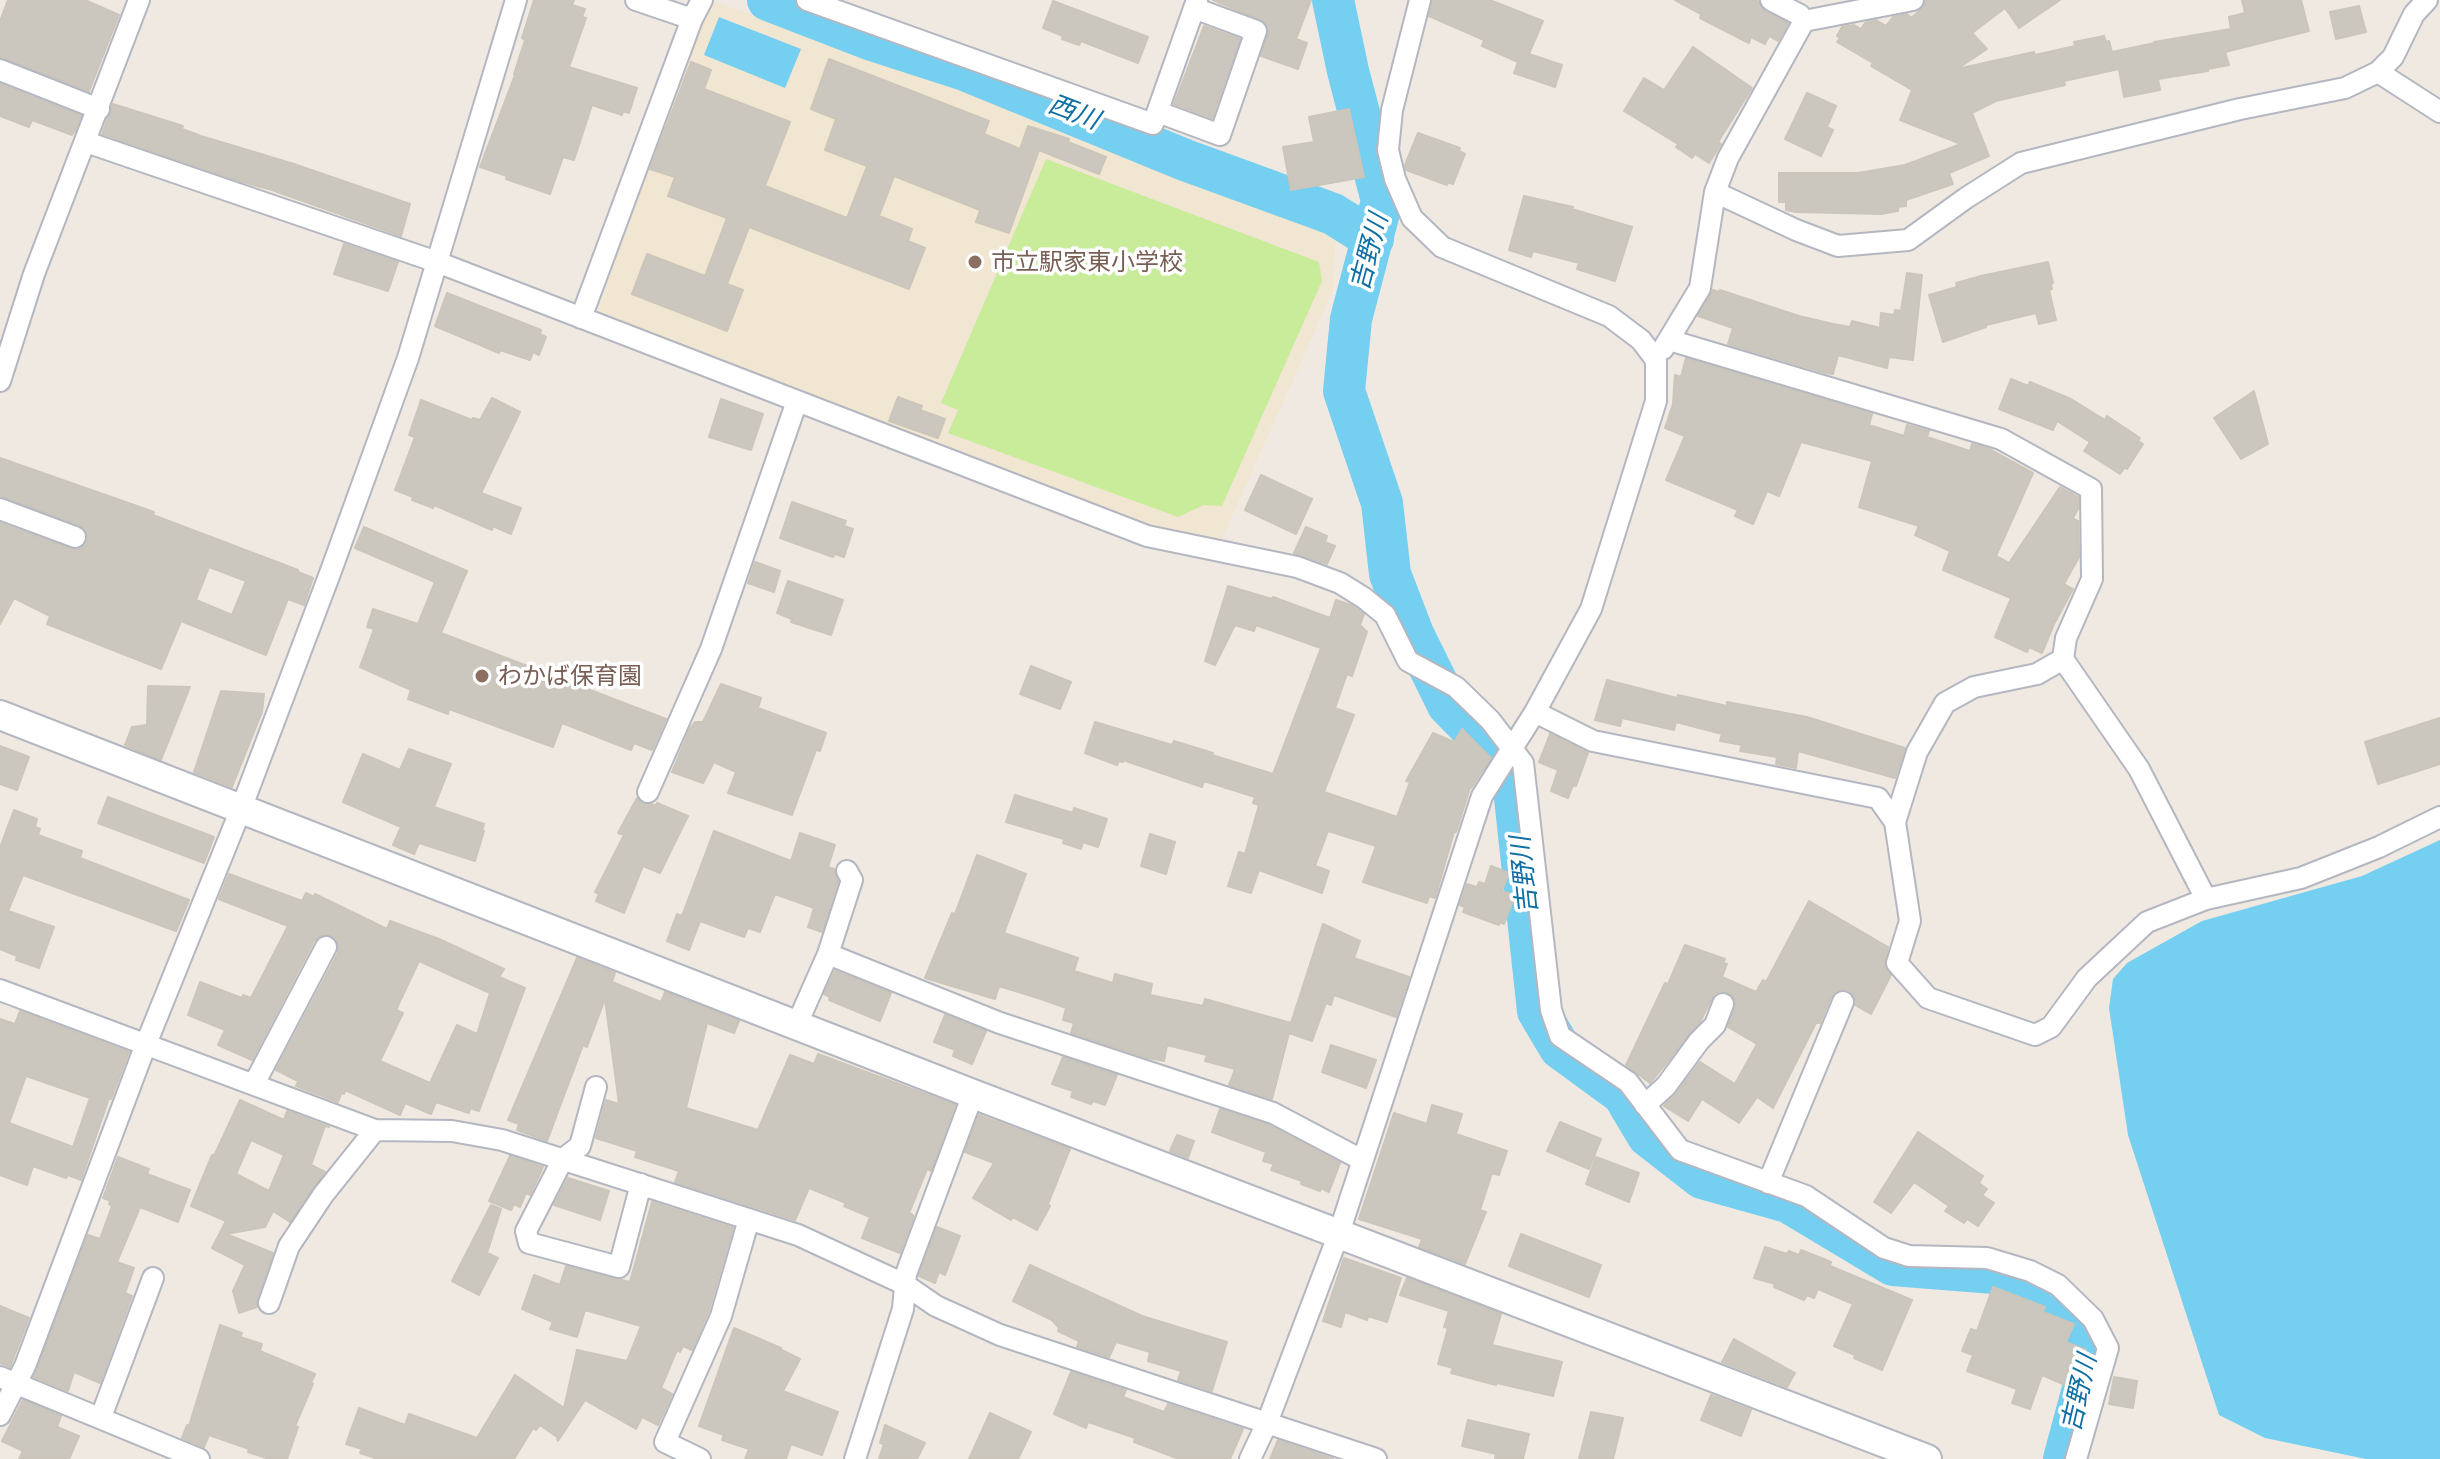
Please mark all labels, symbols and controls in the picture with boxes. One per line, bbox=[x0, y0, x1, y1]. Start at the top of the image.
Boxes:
water label: 西川 bbox=[1044, 88, 1104, 136]
water label: 吉野川 bbox=[1344, 210, 1394, 294]
place label: 市立駅家東小学校 bbox=[991, 248, 1183, 276]
marker: 市立駅家東小学校 bbox=[966, 253, 984, 271]
place label: わかば保育園 bbox=[498, 662, 642, 690]
marker: わかば保育園 bbox=[473, 667, 491, 685]
water label: 吉野川 bbox=[1504, 835, 1544, 915]
water label: 吉野川 bbox=[2055, 1351, 2103, 1435]

